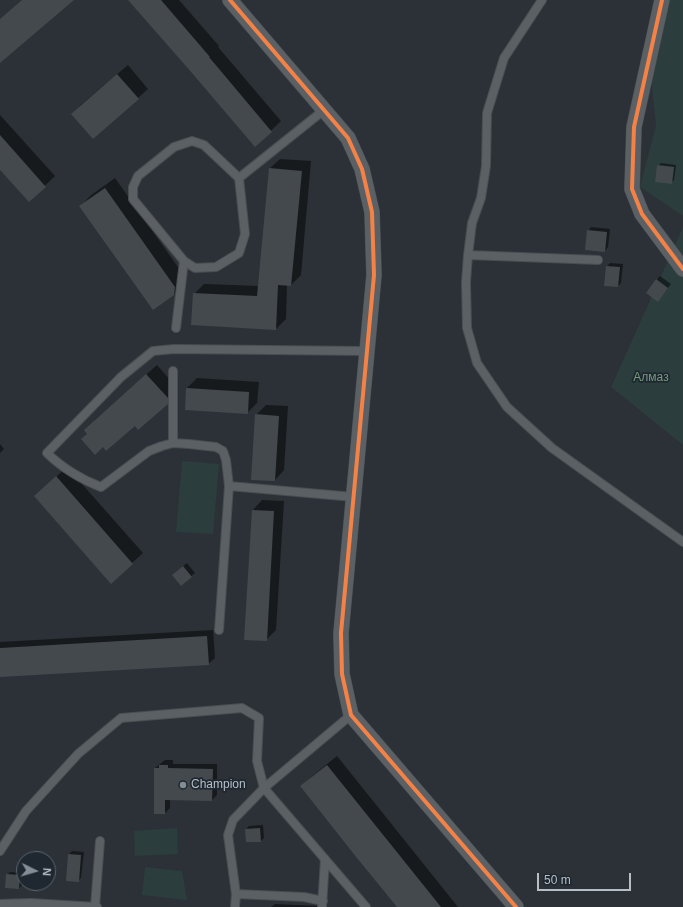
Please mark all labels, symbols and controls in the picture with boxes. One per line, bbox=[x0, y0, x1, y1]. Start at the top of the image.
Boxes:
park label: Алмаз bbox=[633, 371, 669, 385]
place label: Champion bbox=[191, 778, 246, 792]
marker: Champion bbox=[178, 780, 188, 790]
north arrow bbox=[16, 851, 56, 891]
scale bar bbox=[539, 865, 633, 891]
text: N bbox=[41, 867, 53, 876]
text: 50 m bbox=[544, 873, 571, 887]

